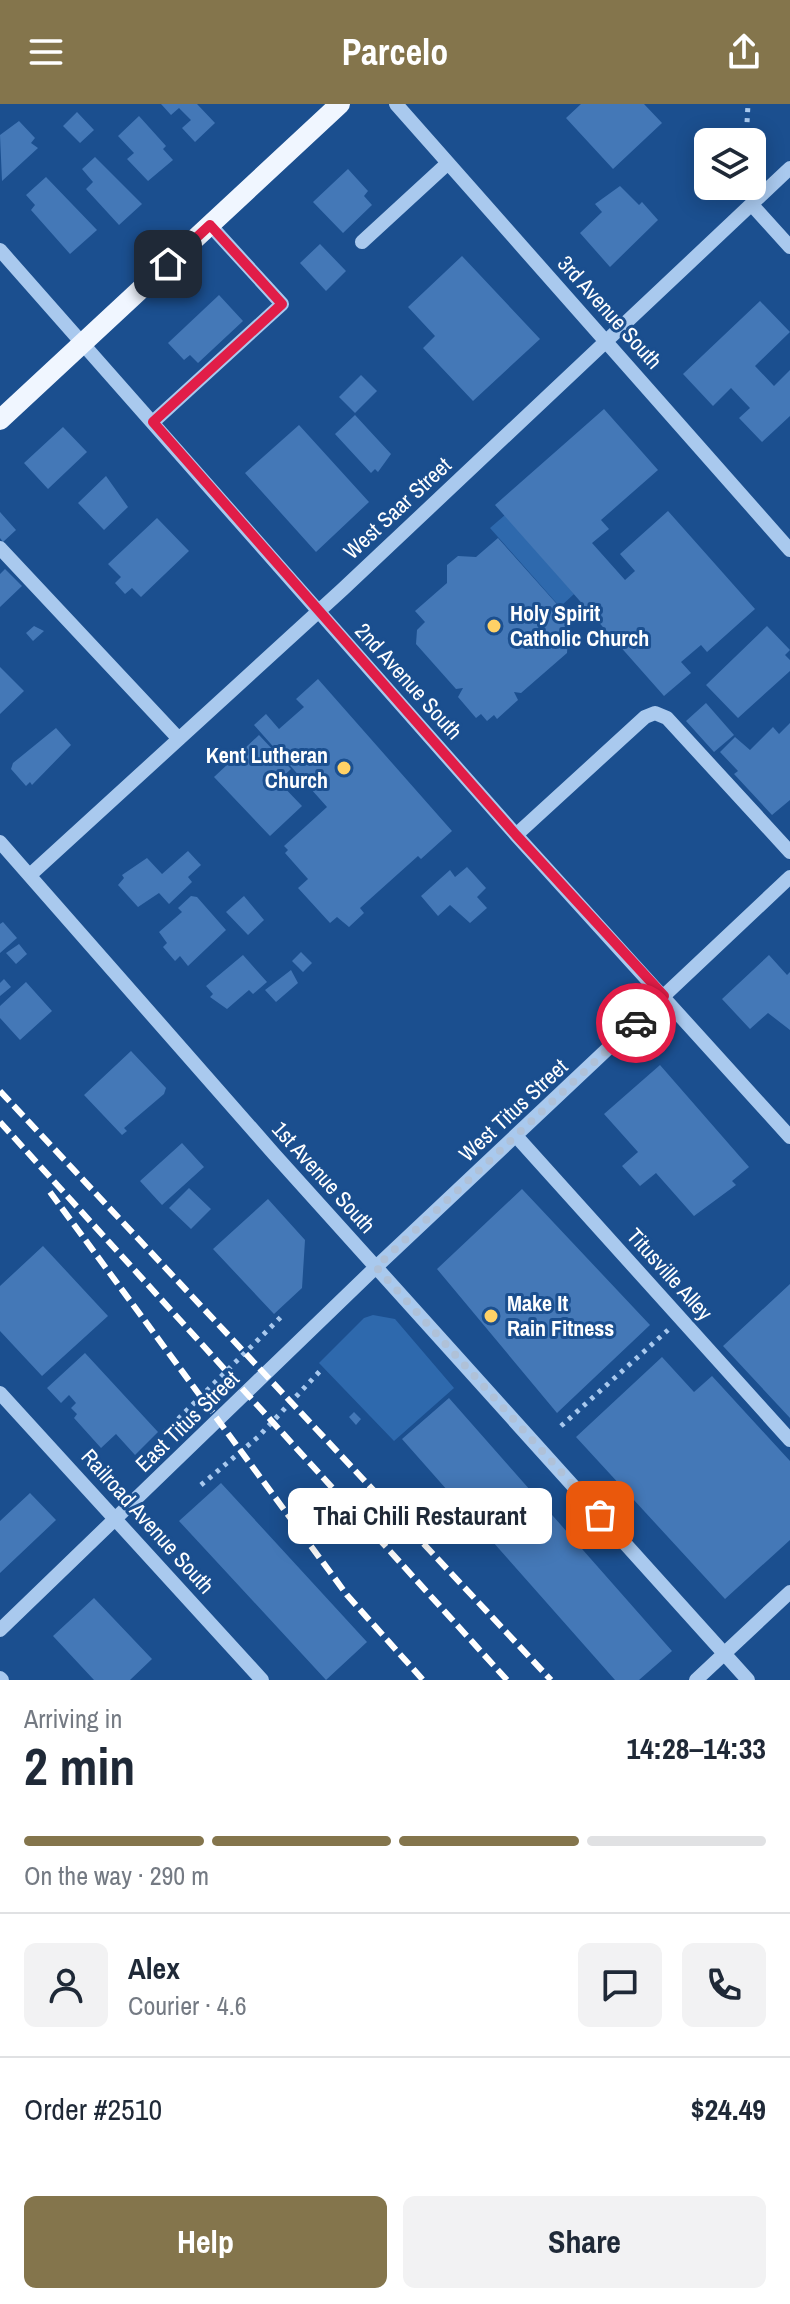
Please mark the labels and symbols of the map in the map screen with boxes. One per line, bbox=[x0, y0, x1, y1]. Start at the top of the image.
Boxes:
pin bbox=[134, 230, 202, 298]
street label: 3rd Avenue South bbox=[551, 249, 669, 375]
street label: West Saar Street bbox=[337, 450, 457, 566]
place label: Holy Spirit Catholic Church bbox=[510, 598, 649, 653]
street label: 2nd Avenue South bbox=[349, 616, 469, 746]
marker: Holy Spirit Catholic Church bbox=[485, 617, 503, 635]
place label: Kent Lutheran Church bbox=[206, 740, 328, 795]
marker: Kent Lutheran Church bbox=[335, 759, 353, 777]
courier bbox=[596, 983, 676, 1063]
street label: West Titus Street bbox=[452, 1052, 574, 1168]
street label: 1st Avenue South bbox=[266, 1115, 382, 1239]
street label: Titusville Alley bbox=[620, 1221, 720, 1327]
place label: Make It Rain Fitness bbox=[507, 1288, 614, 1343]
marker: Make It Rain Fitness bbox=[482, 1307, 500, 1325]
street label: East Titus Street bbox=[128, 1364, 246, 1478]
street label: Railroad Avenue South bbox=[75, 1442, 221, 1600]
pin bbox=[566, 1481, 634, 1549]
callout: Thai Chili Restaurant bbox=[288, 1487, 552, 1543]

